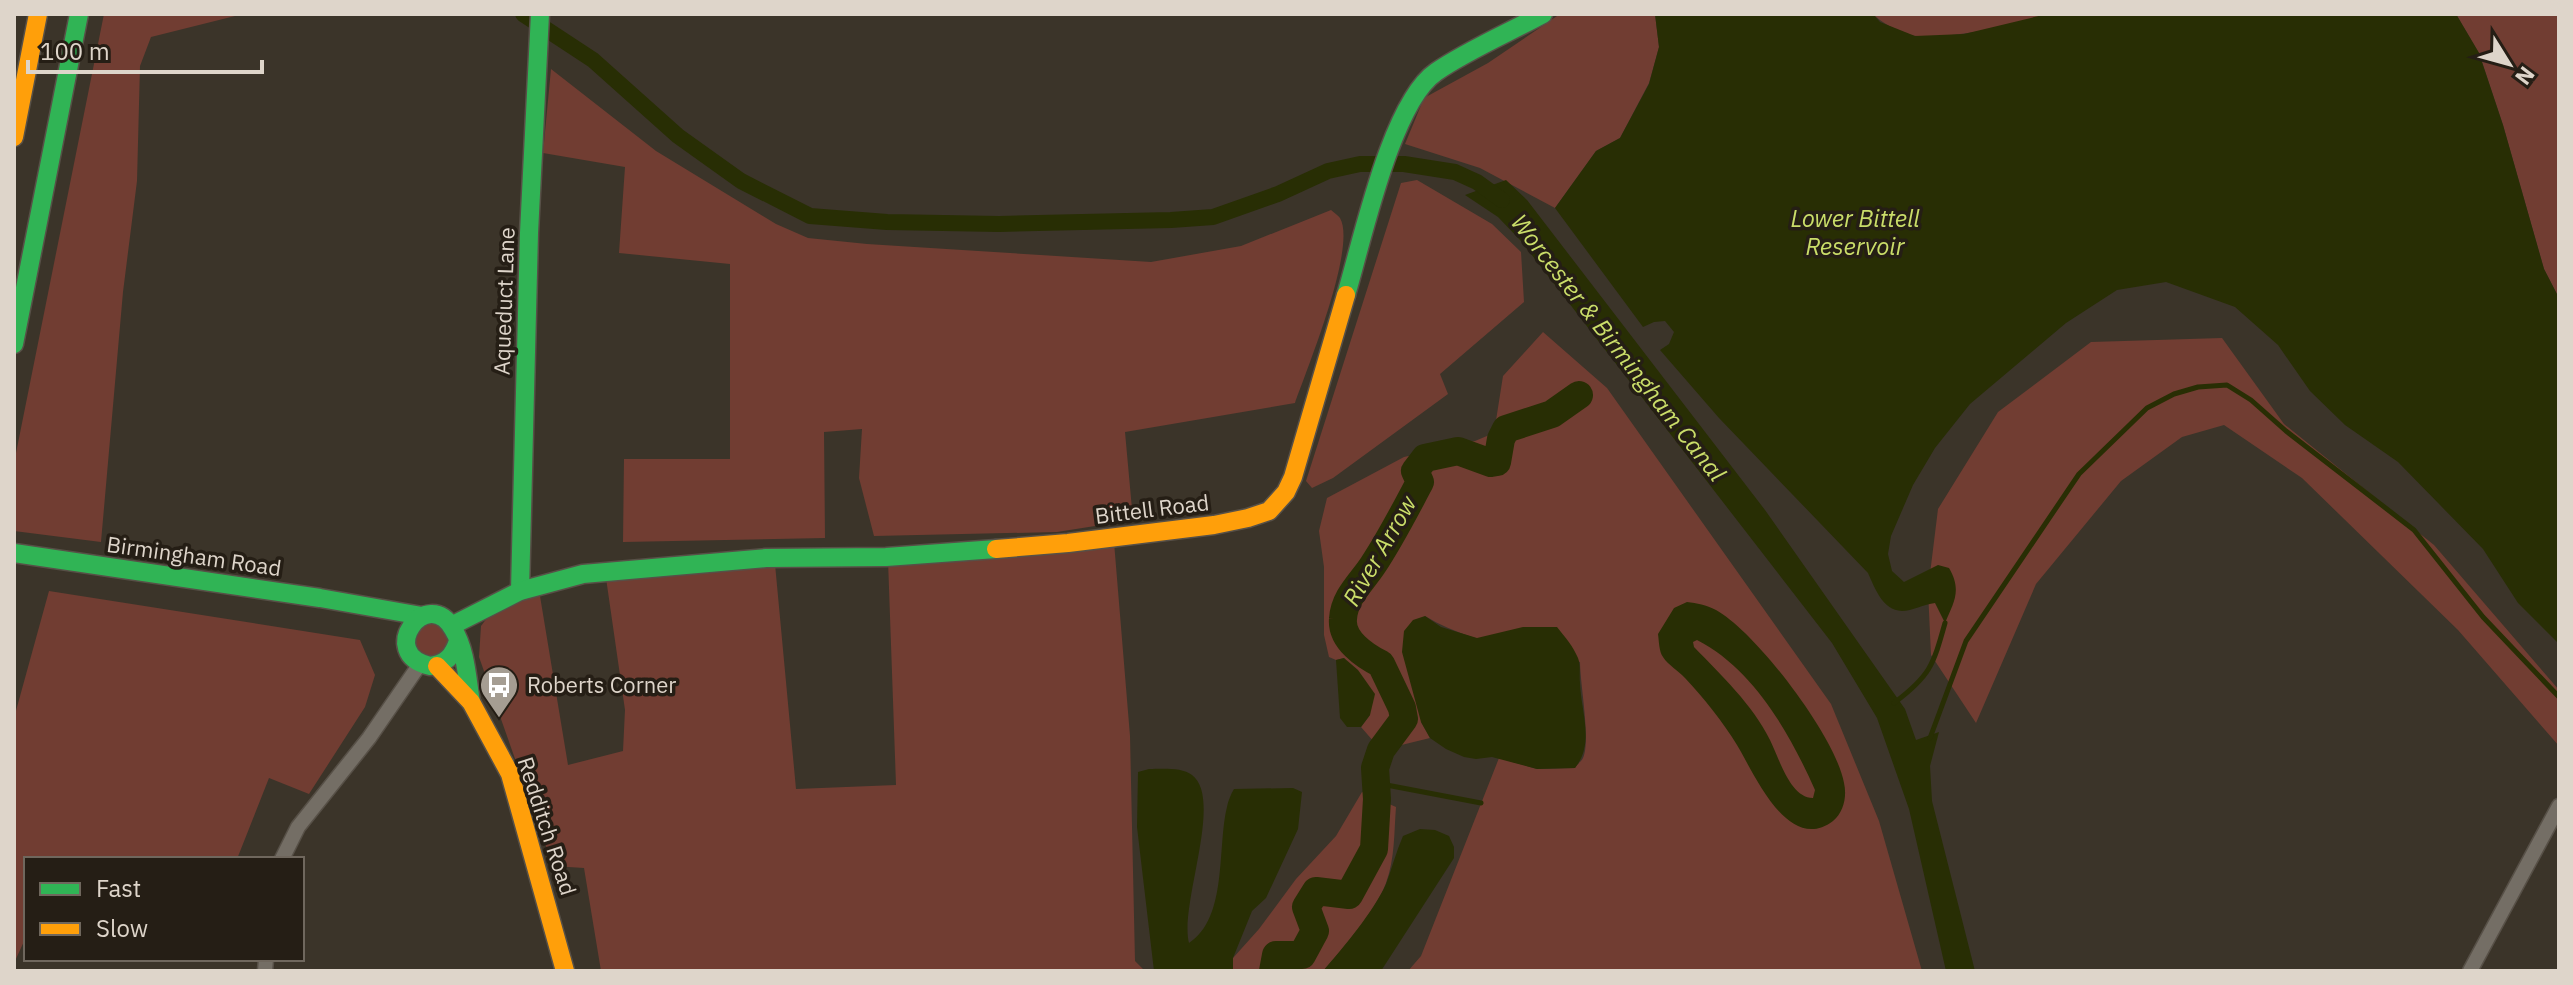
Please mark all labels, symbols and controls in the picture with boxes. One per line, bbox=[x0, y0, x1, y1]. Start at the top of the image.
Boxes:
scale bar bbox=[28, 24, 262, 74]
north arrow bbox=[2469, 24, 2549, 104]
text: 100 m bbox=[40, 35, 110, 67]
text: N bbox=[2509, 61, 2542, 91]
water label: Lower Bittell Reservoir bbox=[1790, 202, 1920, 262]
water label: Worcester & Birmingham Canal bbox=[1504, 207, 1734, 488]
street label: Aqueduct Lane bbox=[486, 227, 521, 375]
street label: Bittell Road bbox=[1093, 487, 1211, 530]
water label: River Arrow bbox=[1335, 489, 1424, 611]
street label: Birmingham Road bbox=[105, 529, 283, 582]
bus stop icon: Roberts Corner bbox=[478, 664, 520, 719]
place label: Roberts Corner bbox=[527, 670, 676, 699]
street label: Redditch Road bbox=[511, 753, 583, 899]
legend bbox=[24, 857, 304, 961]
text: Fast bbox=[96, 872, 141, 904]
text: Slow bbox=[96, 912, 148, 944]

